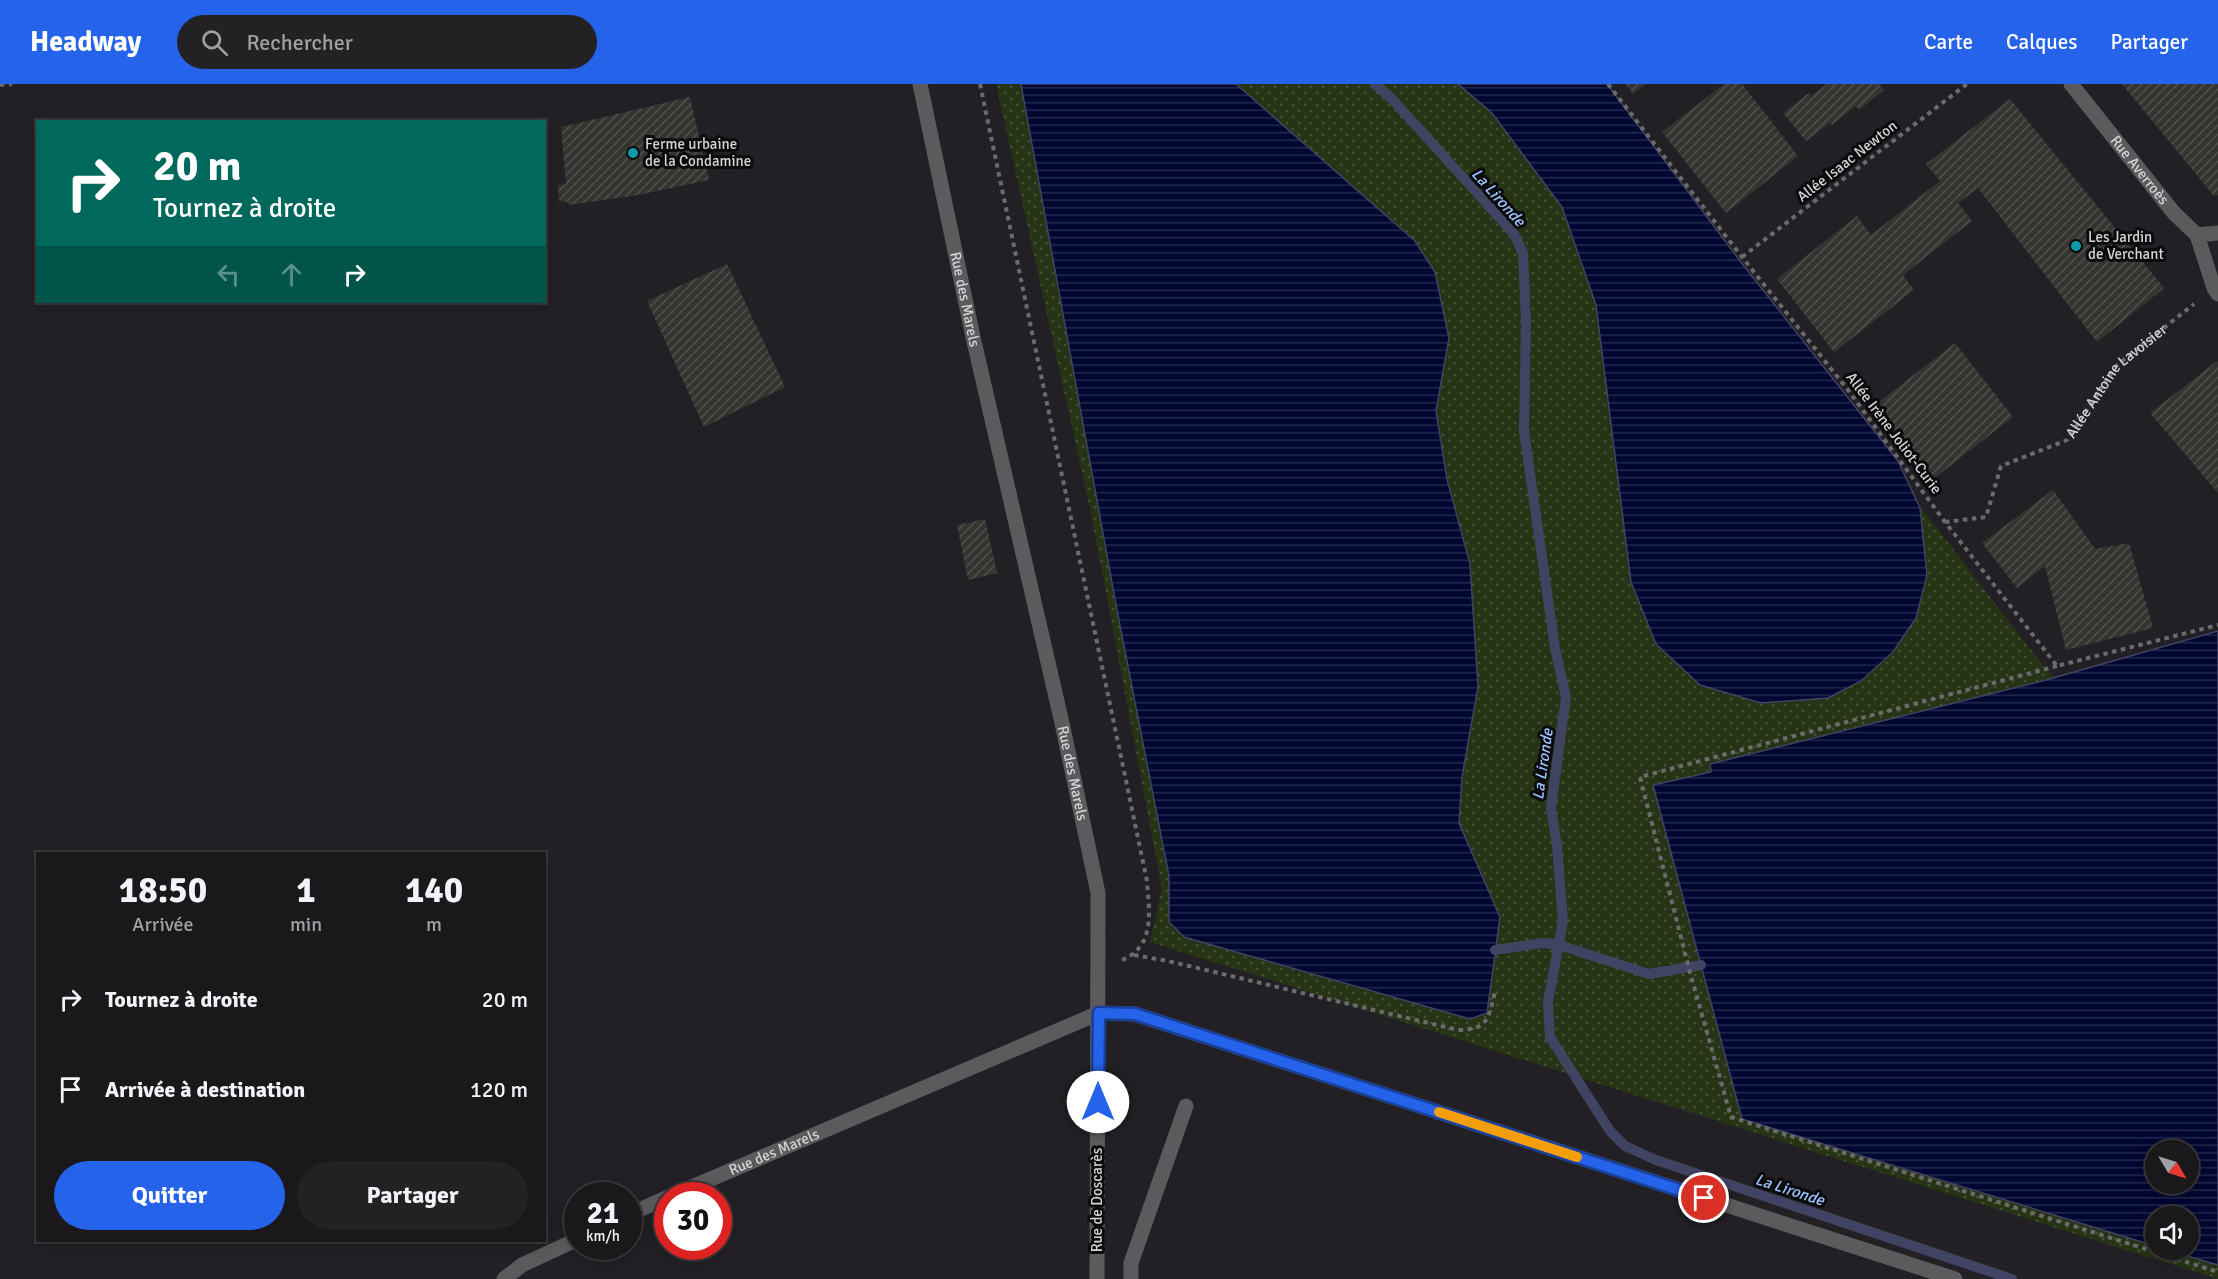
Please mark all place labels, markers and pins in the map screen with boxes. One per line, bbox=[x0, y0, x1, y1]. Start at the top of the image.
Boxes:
place label: Ferme urbaine de la Condamine bbox=[645, 135, 751, 170]
marker: Ferme urbaine de la Condamine bbox=[626, 146, 640, 160]
place label: Les Jardin de Verchant bbox=[2088, 228, 2164, 263]
marker: Les Jardin de Verchant bbox=[2069, 239, 2083, 253]
pin bbox=[1678, 1172, 1729, 1223]

